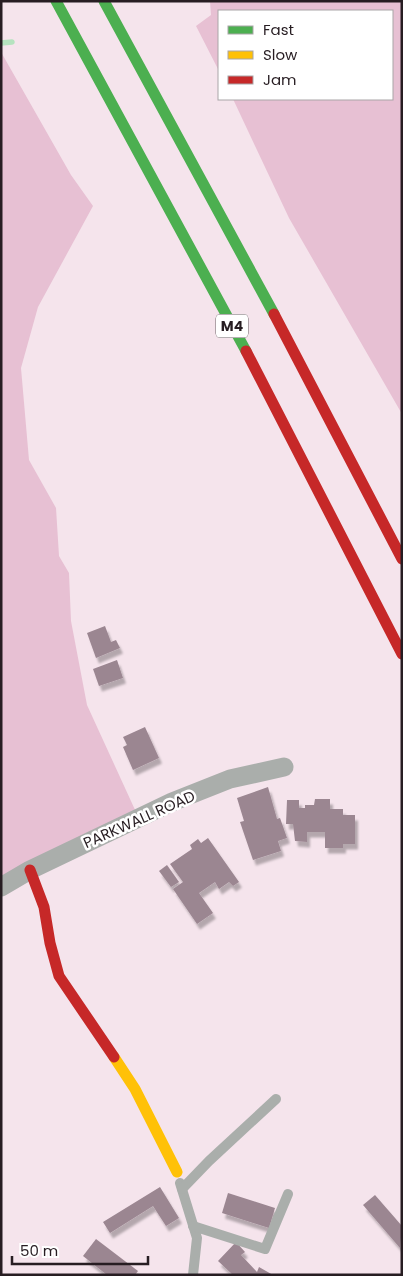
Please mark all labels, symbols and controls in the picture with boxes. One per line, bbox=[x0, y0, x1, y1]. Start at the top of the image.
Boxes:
legend bbox=[218, 10, 393, 100]
text: Fast bbox=[263, 19, 294, 40]
text: Slow bbox=[263, 44, 298, 65]
text: Jam bbox=[263, 69, 297, 90]
road number: M4 bbox=[216, 314, 248, 338]
street label: PARKWALL ROAD bbox=[80, 785, 198, 853]
scale bar bbox=[12, 1234, 149, 1266]
text: 50 m bbox=[20, 1240, 58, 1261]

